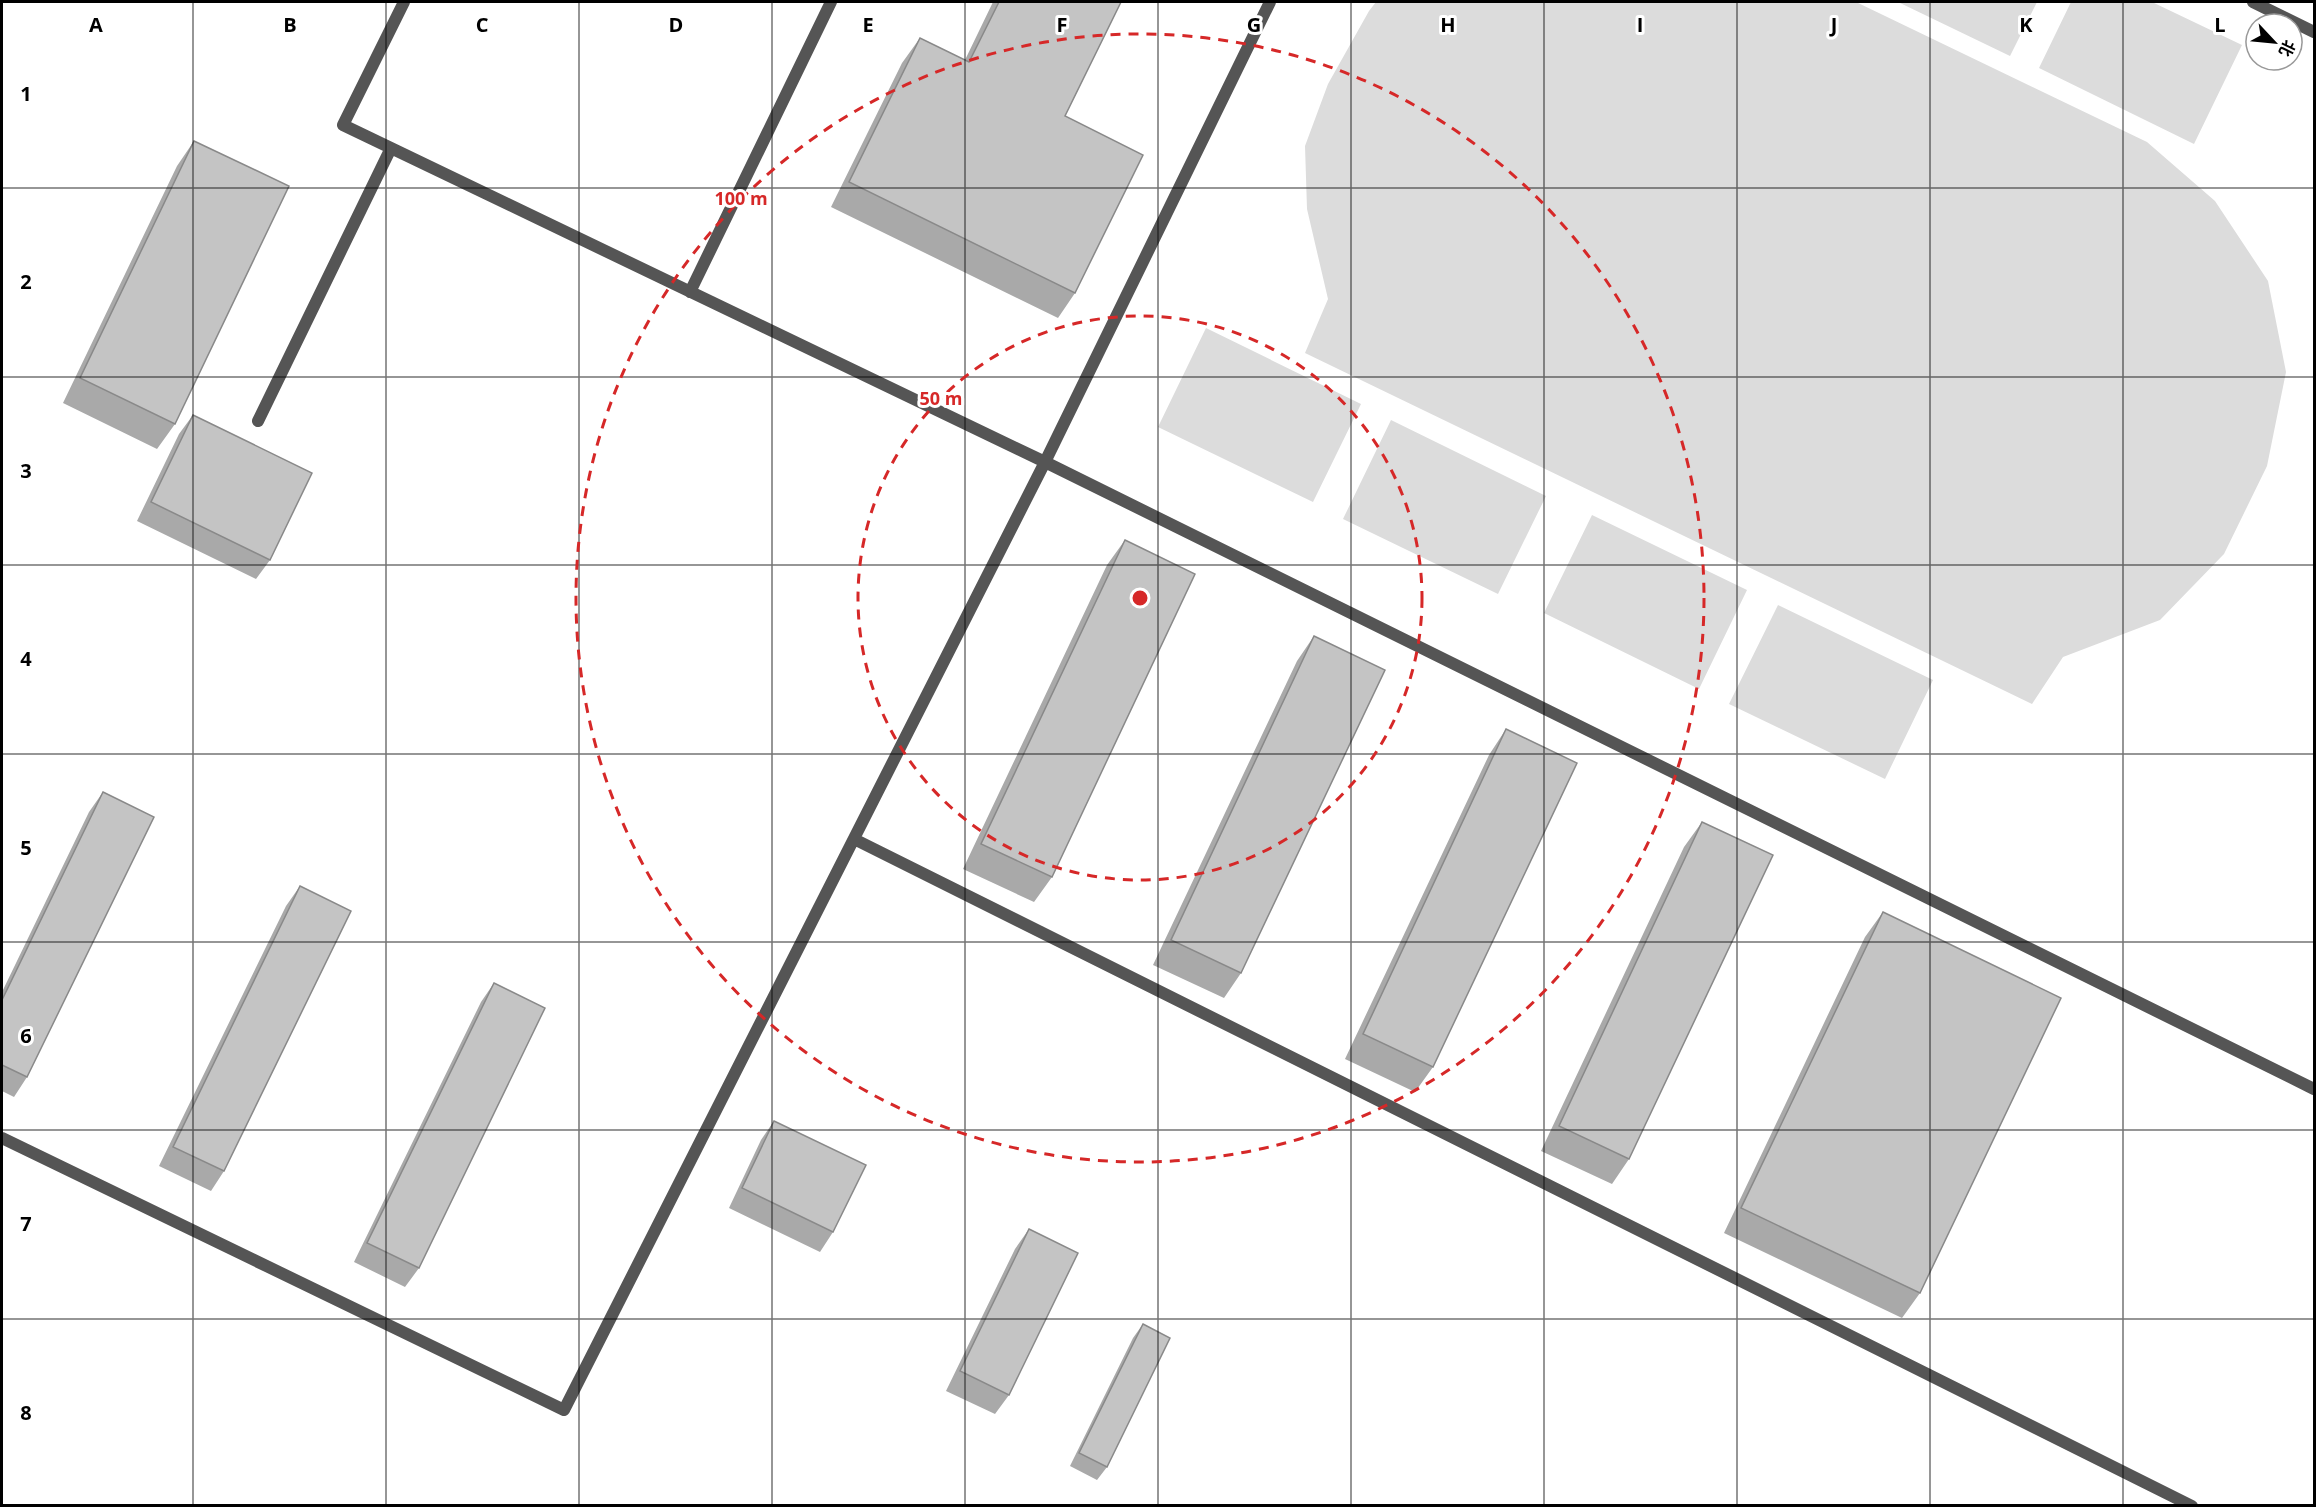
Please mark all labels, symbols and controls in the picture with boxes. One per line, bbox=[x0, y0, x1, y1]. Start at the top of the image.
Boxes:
text: A bbox=[89, 11, 103, 38]
text: B bbox=[283, 11, 297, 38]
text: C bbox=[476, 11, 489, 38]
text: D bbox=[669, 11, 683, 38]
text: E bbox=[862, 11, 874, 38]
text: F bbox=[1057, 11, 1067, 38]
text: G bbox=[1247, 11, 1261, 38]
text: H bbox=[1440, 11, 1456, 38]
text: I bbox=[1637, 11, 1643, 38]
text: J bbox=[1829, 11, 1837, 38]
text: K bbox=[2019, 11, 2033, 38]
text: L bbox=[2214, 11, 2226, 38]
north arrow bbox=[2244, 12, 2304, 72]
text: 北 bbox=[2274, 37, 2301, 61]
text: 1 bbox=[20, 80, 32, 107]
text: 100 m bbox=[714, 186, 768, 210]
text: 2 bbox=[20, 268, 32, 295]
text: 50 m bbox=[920, 386, 962, 410]
text: 3 bbox=[20, 457, 32, 484]
centre of rings bbox=[1130, 588, 1150, 608]
text: 4 bbox=[20, 645, 32, 672]
text: 5 bbox=[20, 834, 32, 861]
text: 6 bbox=[20, 1022, 32, 1049]
text: 7 bbox=[20, 1210, 32, 1237]
text: 8 bbox=[20, 1399, 32, 1426]

